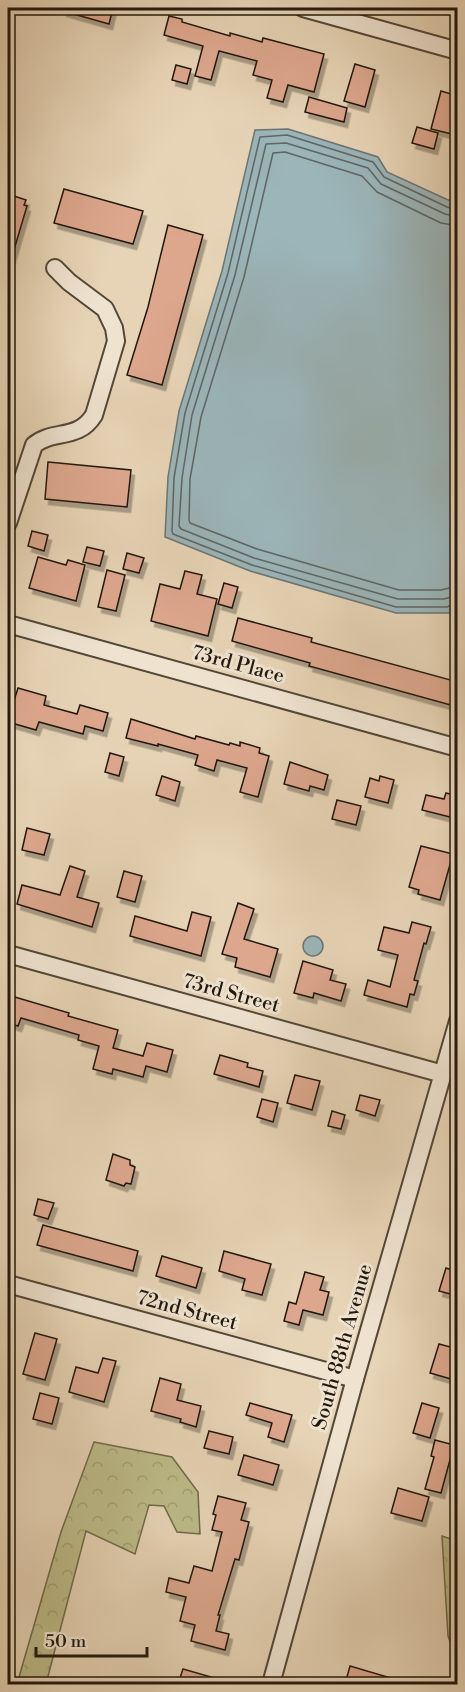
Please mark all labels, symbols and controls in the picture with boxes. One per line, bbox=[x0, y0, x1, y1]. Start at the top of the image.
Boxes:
street label: 73rd Place bbox=[189, 641, 287, 689]
street label: 73rd Street bbox=[180, 969, 282, 1019]
street label: South 88th Avenue bbox=[307, 1261, 379, 1433]
street label: 72nd Street bbox=[134, 1286, 240, 1336]
scale bar bbox=[36, 1620, 147, 1658]
text: 50 m bbox=[45, 1630, 87, 1653]

